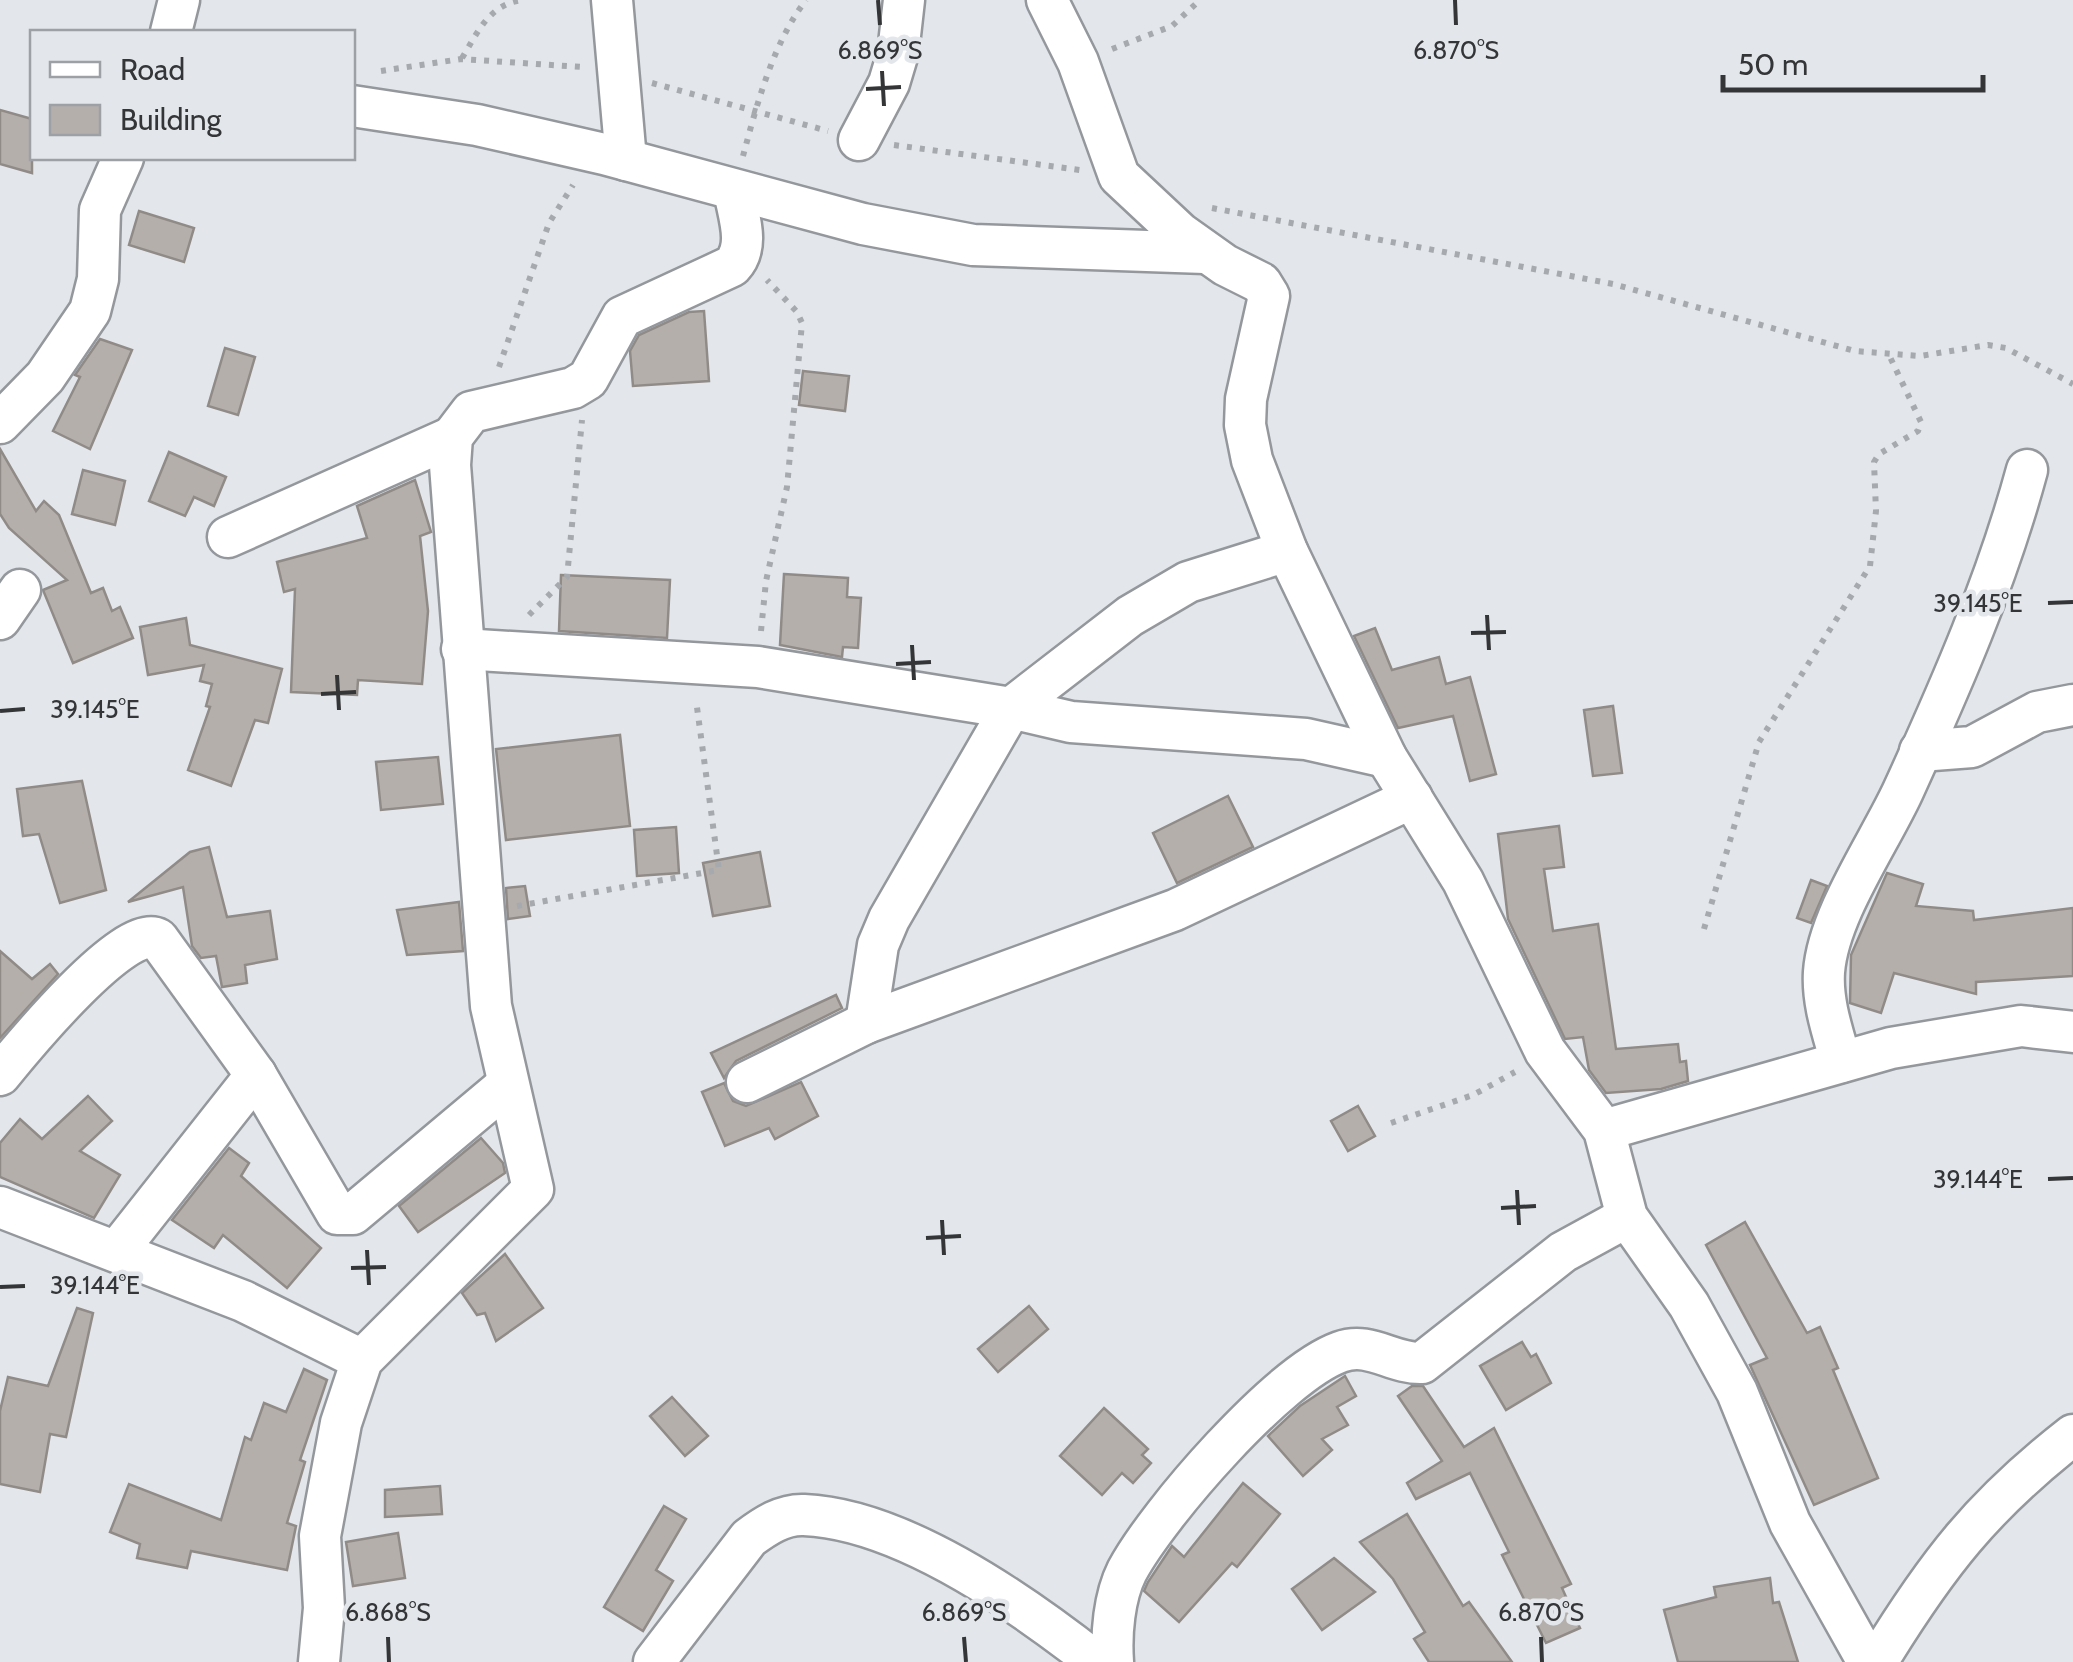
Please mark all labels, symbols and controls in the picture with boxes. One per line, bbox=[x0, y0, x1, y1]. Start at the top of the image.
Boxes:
legend bbox=[30, 30, 355, 160]
scale bar bbox=[1723, 30, 1983, 92]
text: 6.869°S bbox=[838, 35, 922, 65]
text: 6.870°S bbox=[1413, 35, 1499, 65]
text: 50 m bbox=[1738, 46, 1808, 83]
text: Road bbox=[120, 51, 185, 88]
text: Building bbox=[120, 101, 223, 138]
text: 39.145°E bbox=[1933, 588, 2023, 618]
text: 39.145°E bbox=[50, 694, 140, 724]
text: 39.144°E bbox=[1933, 1164, 2023, 1194]
text: 39.144°E bbox=[50, 1270, 140, 1300]
text: 6.868°S bbox=[345, 1597, 431, 1627]
text: 6.869°S bbox=[922, 1597, 1006, 1627]
text: 6.870°S bbox=[1498, 1597, 1584, 1627]

